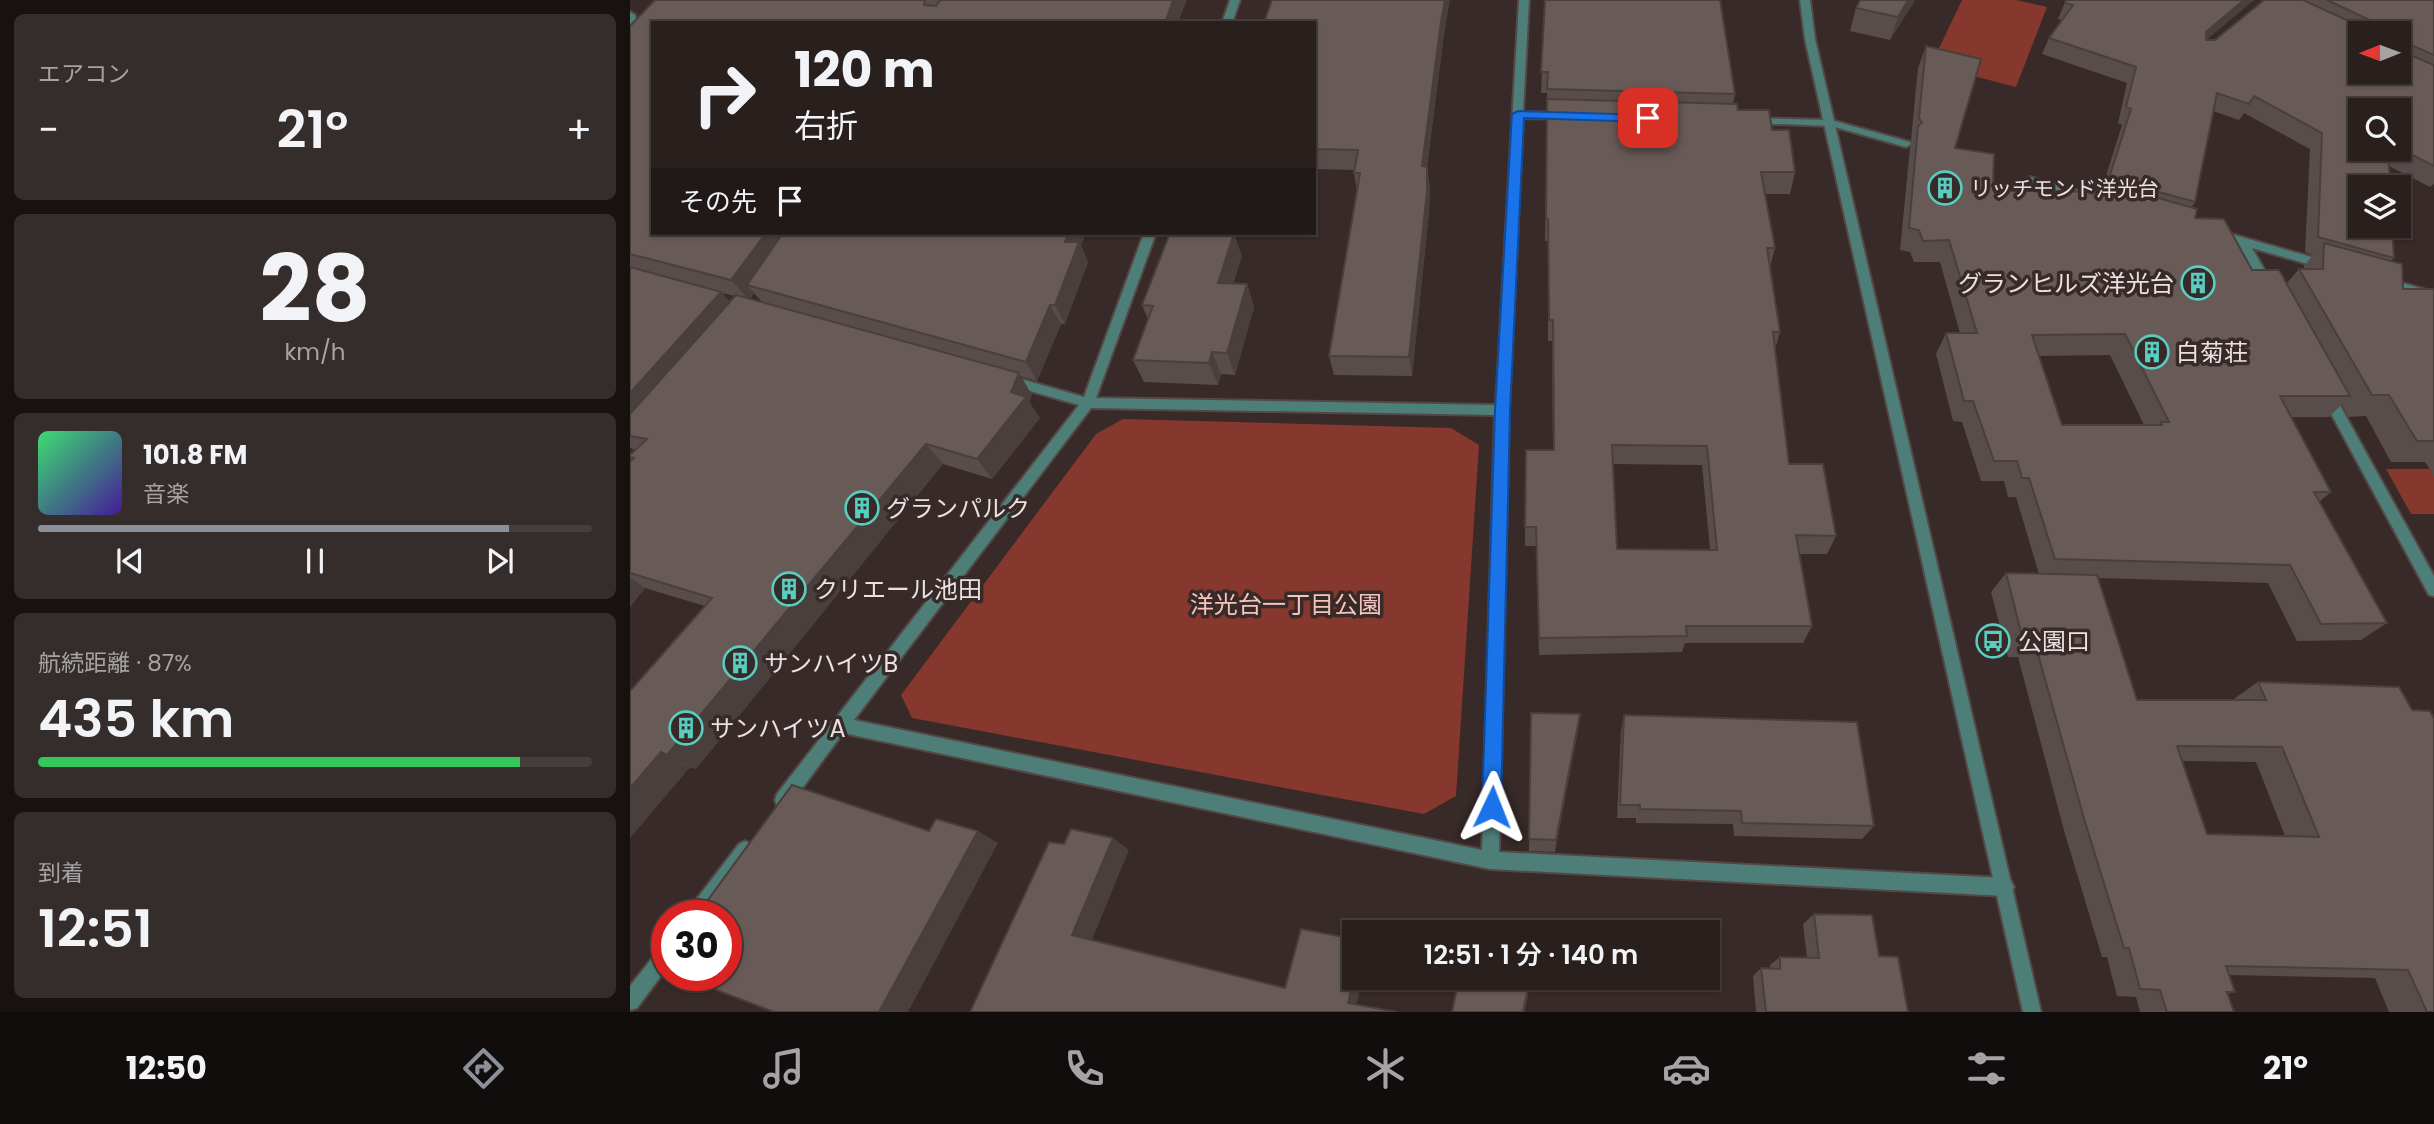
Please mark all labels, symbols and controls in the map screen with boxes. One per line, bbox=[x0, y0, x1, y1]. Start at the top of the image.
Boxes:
north arrow bbox=[2348, 21, 2412, 84]
map controls bbox=[2348, 21, 2411, 238]
text: 120 m bbox=[794, 36, 935, 104]
icon: right bbox=[679, 49, 770, 140]
text: エアコン bbox=[38, 58, 130, 90]
pin bbox=[1618, 88, 1678, 148]
text: 21° bbox=[277, 93, 348, 166]
button: search bbox=[2348, 98, 2411, 161]
icon: arrive bbox=[1629, 99, 1667, 137]
text: − bbox=[38, 103, 59, 156]
text: + bbox=[566, 103, 592, 156]
text: 右折 bbox=[794, 103, 858, 148]
building icon: リッチモンド洋光台 bbox=[1926, 169, 1964, 207]
place label: リッチモンド洋光台 bbox=[1970, 174, 2159, 203]
button: layers bbox=[2348, 175, 2411, 238]
icon: arrive bbox=[771, 182, 809, 220]
text: その先 bbox=[679, 184, 757, 220]
text: 28 bbox=[260, 225, 370, 353]
building icon: グランヒルズ洋光台 bbox=[2179, 264, 2217, 302]
place label: グランヒルズ洋光台 bbox=[1958, 267, 2174, 300]
building icon: 白菊荘 bbox=[2133, 333, 2171, 371]
text: km/h bbox=[284, 336, 346, 368]
place label: 白菊荘 bbox=[2176, 336, 2248, 369]
text: 101.8 FM bbox=[143, 437, 247, 473]
text: 音楽 bbox=[143, 478, 189, 510]
building icon: グランパルク bbox=[843, 489, 881, 527]
place label: グランパルク bbox=[886, 492, 1030, 525]
icon: previous bbox=[111, 542, 149, 580]
icon: pause bbox=[296, 542, 334, 580]
icon: next bbox=[481, 542, 519, 580]
building icon: クリエール池田 bbox=[770, 570, 808, 608]
place label: クリエール池田 bbox=[814, 573, 982, 606]
park label: 洋光台一丁目公園 bbox=[1190, 588, 1382, 621]
bus stop icon: 公園口 bbox=[1974, 622, 2012, 660]
place label: 公園口 bbox=[2018, 625, 2090, 658]
building icon: サンハイツB bbox=[721, 644, 759, 682]
text: 航続距離 · 87% bbox=[38, 647, 192, 679]
place label: サンハイツB bbox=[764, 647, 898, 680]
text: 435 km bbox=[38, 682, 234, 755]
building icon: サンハイツA bbox=[667, 709, 705, 747]
place label: サンハイツA bbox=[710, 712, 846, 745]
position arrow bbox=[1455, 770, 1529, 844]
text: 到着 bbox=[38, 857, 84, 889]
text: 12:51 bbox=[38, 892, 153, 965]
speed limit sign: 30 bbox=[651, 900, 742, 991]
text: 12:51 · 1 分 · 140 m bbox=[1424, 937, 1638, 973]
icon: directions bbox=[459, 1044, 508, 1093]
icon: music bbox=[759, 1044, 808, 1093]
icon: phone bbox=[1060, 1044, 1109, 1093]
icon: climate bbox=[1361, 1044, 1410, 1093]
icon: car bbox=[1662, 1044, 1711, 1093]
icon: filters bbox=[1962, 1044, 2011, 1093]
text: 12:50 bbox=[126, 1045, 207, 1090]
text: 21° bbox=[2263, 1045, 2308, 1090]

